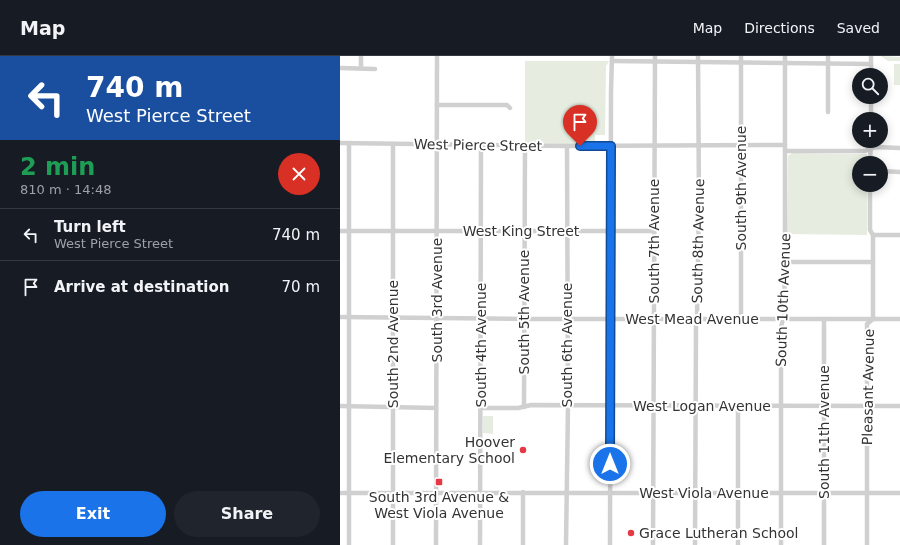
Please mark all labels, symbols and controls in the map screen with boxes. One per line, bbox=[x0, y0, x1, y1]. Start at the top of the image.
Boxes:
text: Map bbox=[20, 17, 65, 39]
text: Map bbox=[693, 20, 722, 36]
text: Directions bbox=[744, 20, 815, 36]
text: Saved bbox=[837, 20, 880, 36]
map controls bbox=[852, 68, 888, 192]
button: search bbox=[852, 68, 888, 104]
text: 740 m bbox=[86, 71, 183, 104]
icon: left bbox=[20, 72, 72, 124]
text: West Pierce Street bbox=[86, 105, 251, 126]
pin bbox=[563, 105, 597, 146]
icon: arrive bbox=[569, 111, 591, 133]
button: + bbox=[852, 112, 888, 148]
street label: South 9th Avenue bbox=[733, 126, 749, 250]
street label: West Pierce Street bbox=[414, 136, 543, 154]
text: 2 min bbox=[20, 153, 95, 181]
button: close bbox=[278, 153, 320, 195]
button: − bbox=[852, 156, 888, 192]
street label: South 8th Avenue bbox=[689, 178, 707, 304]
street label: South 7th Avenue bbox=[646, 179, 662, 303]
text: 810 m · 14:48 bbox=[20, 182, 111, 197]
text: Turn left bbox=[54, 218, 126, 236]
street label: West King Street bbox=[463, 223, 580, 239]
icon: left bbox=[20, 224, 42, 246]
text: 740 m bbox=[272, 226, 320, 244]
street label: South 10th Avenue bbox=[773, 233, 793, 367]
text: West Pierce Street bbox=[54, 236, 173, 251]
street label: South 3rd Avenue bbox=[429, 238, 445, 362]
street label: South 5th Avenue bbox=[516, 250, 532, 374]
icon: arrive bbox=[20, 276, 42, 298]
text: Arrive at destination bbox=[54, 278, 229, 296]
text: 70 m bbox=[282, 278, 320, 296]
street label: South 2nd Avenue bbox=[385, 280, 401, 408]
street label: South 4th Avenue bbox=[473, 283, 489, 407]
street label: South 6th Avenue bbox=[559, 283, 575, 407]
street label: West Mead Avenue bbox=[625, 311, 759, 327]
street label: Pleasant Avenue bbox=[859, 329, 877, 445]
street label: South 11th Avenue bbox=[816, 365, 832, 499]
street label: West Logan Avenue bbox=[633, 398, 771, 414]
place label: Hoover Elementary School bbox=[383, 434, 515, 466]
position arrow bbox=[589, 443, 631, 485]
marker: Hoover Elementary School bbox=[518, 445, 528, 455]
marker: South 3rd Avenue & West Viola Avenue bbox=[434, 477, 444, 487]
street label: West Viola Avenue bbox=[639, 485, 769, 501]
place label: South 3rd Avenue & West Viola Avenue bbox=[369, 489, 509, 521]
button: Exit bbox=[20, 491, 166, 537]
button: Share bbox=[174, 491, 320, 537]
place label: Grace Lutheran School bbox=[639, 525, 798, 541]
marker: Grace Lutheran School bbox=[626, 528, 636, 538]

